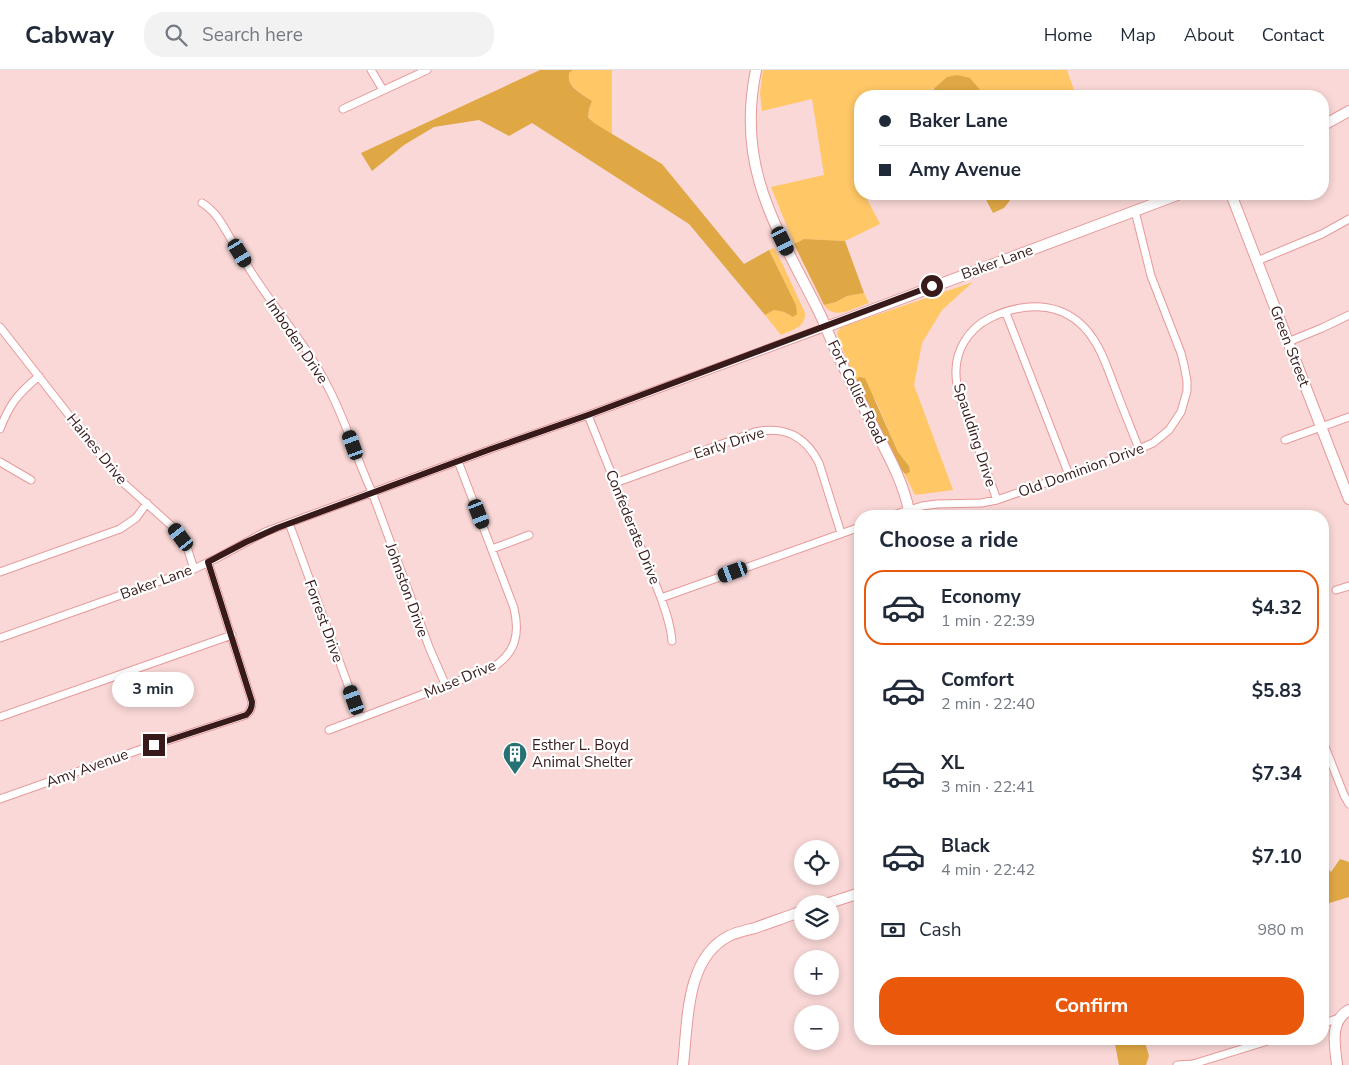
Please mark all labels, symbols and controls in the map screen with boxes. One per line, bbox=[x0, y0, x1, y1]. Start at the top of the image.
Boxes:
search box bbox=[144, 12, 494, 57]
text: Cabway bbox=[25, 19, 114, 51]
icon: search bbox=[162, 21, 190, 49]
text: Search here bbox=[202, 22, 303, 48]
text: Home bbox=[1044, 23, 1092, 47]
text: Map bbox=[1120, 23, 1156, 47]
text: About bbox=[1184, 23, 1234, 47]
text: Contact bbox=[1262, 23, 1324, 47]
text: Baker Lane bbox=[909, 108, 1008, 134]
text: Amy Avenue bbox=[909, 157, 1021, 183]
car bbox=[769, 224, 796, 258]
car bbox=[225, 236, 254, 270]
street label: Baker Lane bbox=[958, 240, 1036, 284]
route start bbox=[921, 275, 943, 297]
street label: Imboden Drive bbox=[261, 295, 333, 387]
street label: Green Street bbox=[1265, 303, 1315, 390]
street label: Fort Collier Road bbox=[823, 337, 891, 447]
street label: Spaulding Drive bbox=[949, 381, 1001, 489]
street label: Haines Drive bbox=[62, 409, 132, 489]
street label: Early Drive bbox=[691, 422, 767, 464]
car bbox=[340, 428, 365, 462]
street label: Old Dominion Drive bbox=[1015, 438, 1147, 502]
street label: Confederate Drive bbox=[601, 467, 665, 587]
car bbox=[466, 497, 491, 531]
car bbox=[165, 521, 196, 553]
text: Choose a ride bbox=[879, 525, 1018, 555]
street label: Johnston Drive bbox=[380, 539, 433, 640]
street label: Baker Lane bbox=[117, 560, 195, 604]
car bbox=[716, 560, 749, 584]
street label: Forrest Drive bbox=[300, 577, 348, 665]
text: Economy bbox=[941, 584, 1021, 610]
icon: car bbox=[881, 585, 926, 630]
text: $4.32 bbox=[1252, 595, 1302, 621]
text: 1 min · 22:39 bbox=[941, 610, 1035, 632]
street label: Muse Drive bbox=[421, 655, 499, 703]
text: Comfort bbox=[941, 667, 1014, 693]
icon: car bbox=[881, 668, 926, 713]
callout: 3 min bbox=[113, 672, 195, 708]
text: 3 min bbox=[132, 678, 174, 700]
text: $5.83 bbox=[1252, 678, 1302, 704]
car bbox=[341, 683, 366, 717]
text: 2 min · 22:40 bbox=[941, 693, 1035, 715]
route end bbox=[143, 734, 165, 756]
place label: Esther L. Boyd Animal Shelter bbox=[532, 735, 633, 772]
building icon: Esther L. Boyd Animal Shelter bbox=[502, 741, 528, 775]
street label: Amy Avenue bbox=[43, 744, 131, 792]
text: XL bbox=[941, 750, 964, 776]
icon: car bbox=[881, 751, 926, 796]
text: $7.34 bbox=[1252, 761, 1302, 787]
text: 3 min · 22:41 bbox=[941, 776, 1035, 798]
text: Black bbox=[941, 833, 990, 859]
icon: car bbox=[881, 834, 926, 879]
map controls bbox=[794, 840, 839, 1050]
button: locate bbox=[794, 840, 839, 885]
text: $7.10 bbox=[1252, 844, 1302, 870]
text: 4 min · 22:42 bbox=[941, 859, 1035, 881]
button: layers bbox=[794, 895, 839, 940]
icon: cash bbox=[879, 916, 907, 944]
text: Cash bbox=[919, 917, 961, 943]
text: 980 m bbox=[1257, 919, 1304, 941]
button: + bbox=[794, 950, 839, 995]
button: Confirm bbox=[879, 977, 1304, 1035]
button: − bbox=[794, 1005, 839, 1050]

